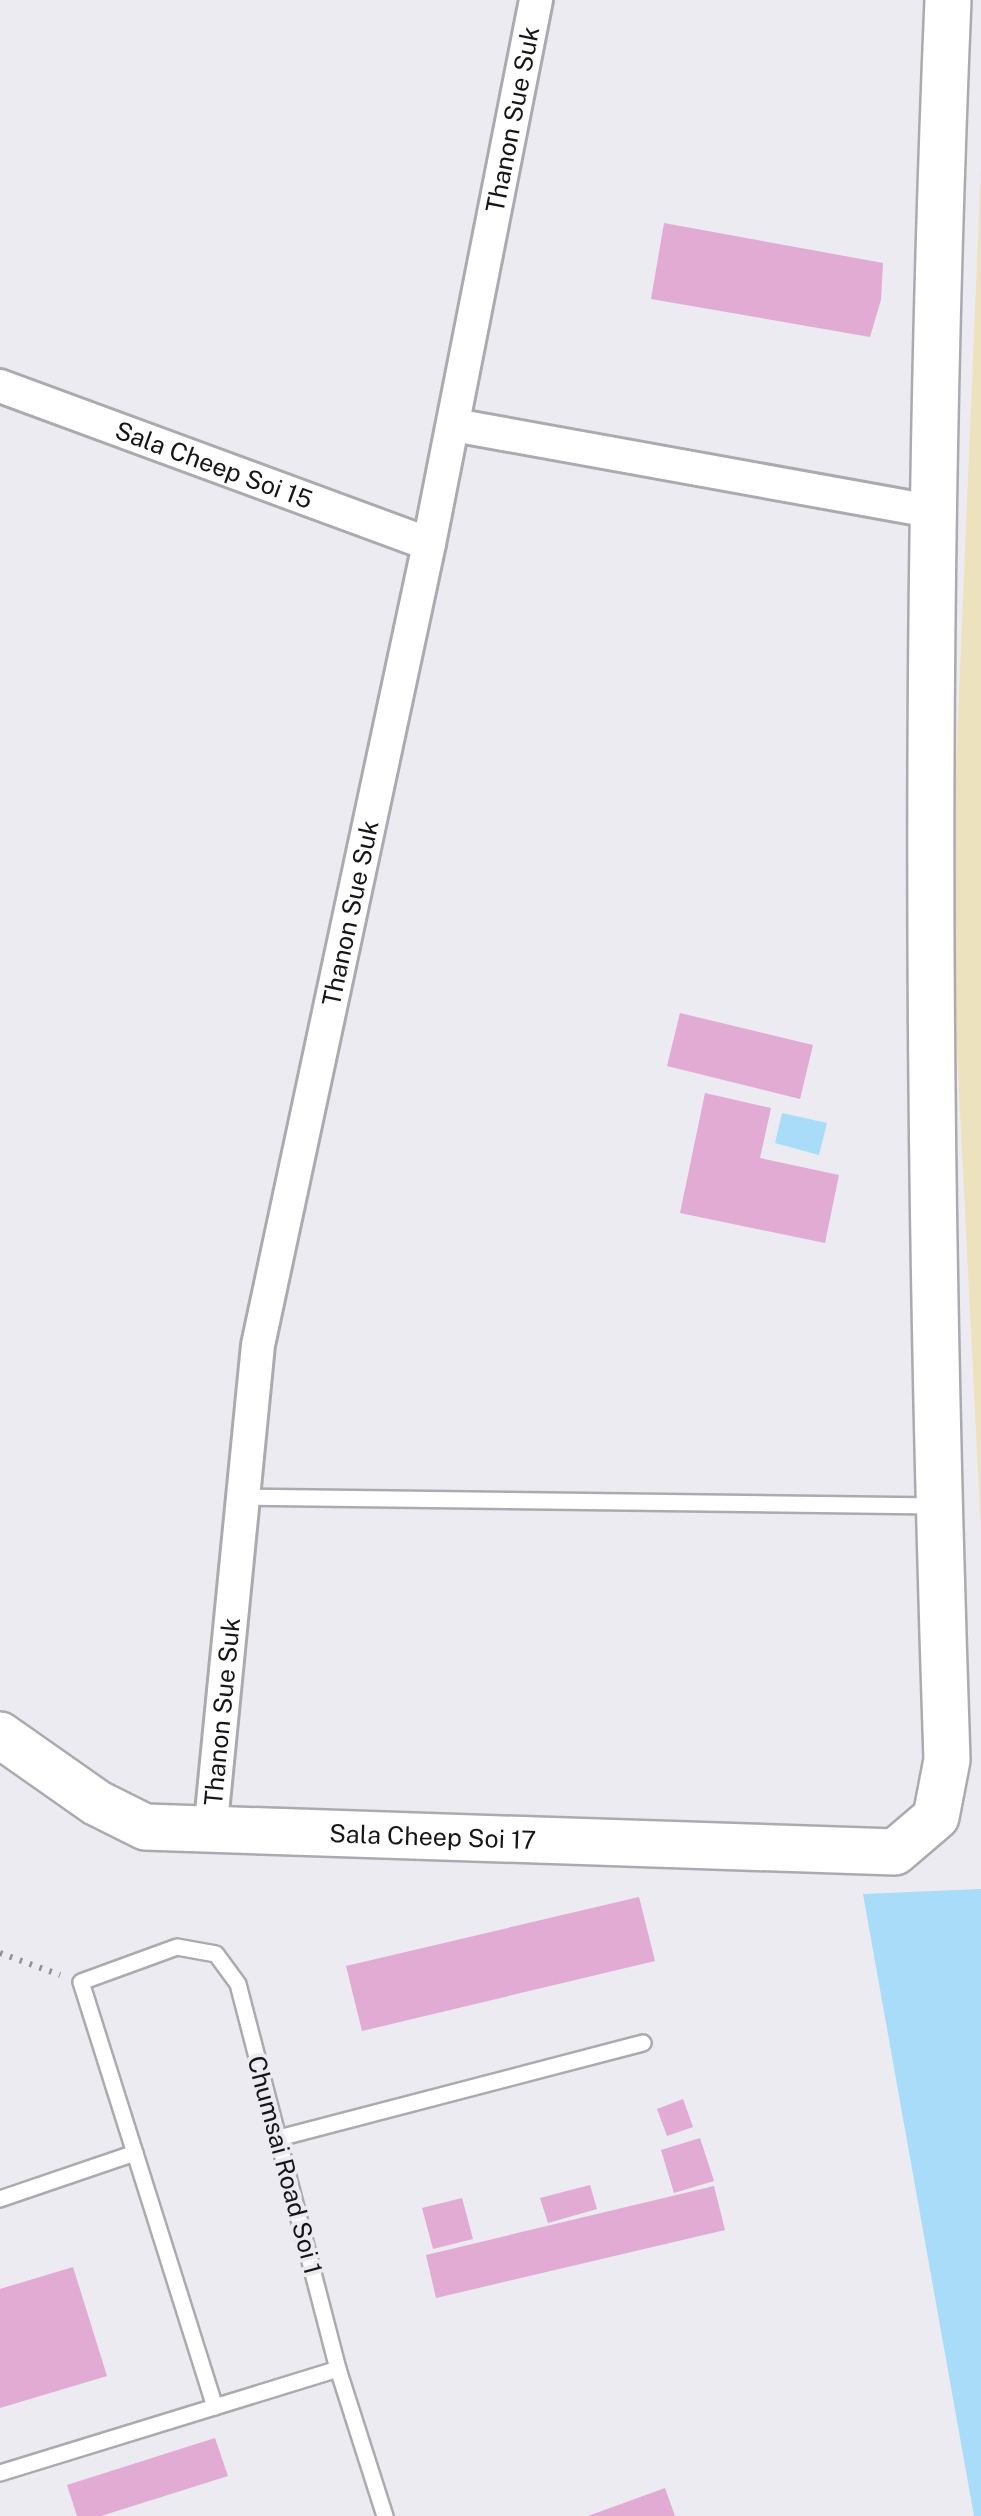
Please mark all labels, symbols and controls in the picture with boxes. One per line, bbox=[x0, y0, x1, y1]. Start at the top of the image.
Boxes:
street label: Thanon Sue Suk bbox=[480, 24, 545, 215]
street label: Sala Cheep Soi 15 bbox=[111, 415, 317, 515]
street label: Thanon Sue Suk bbox=[316, 818, 385, 1009]
street label: Thanon Sue Suk bbox=[198, 1616, 246, 1807]
street label: Sala Cheep Soi 17 bbox=[329, 1818, 537, 1855]
street label: Chumsai Road Soi 1 bbox=[241, 2052, 329, 2278]

